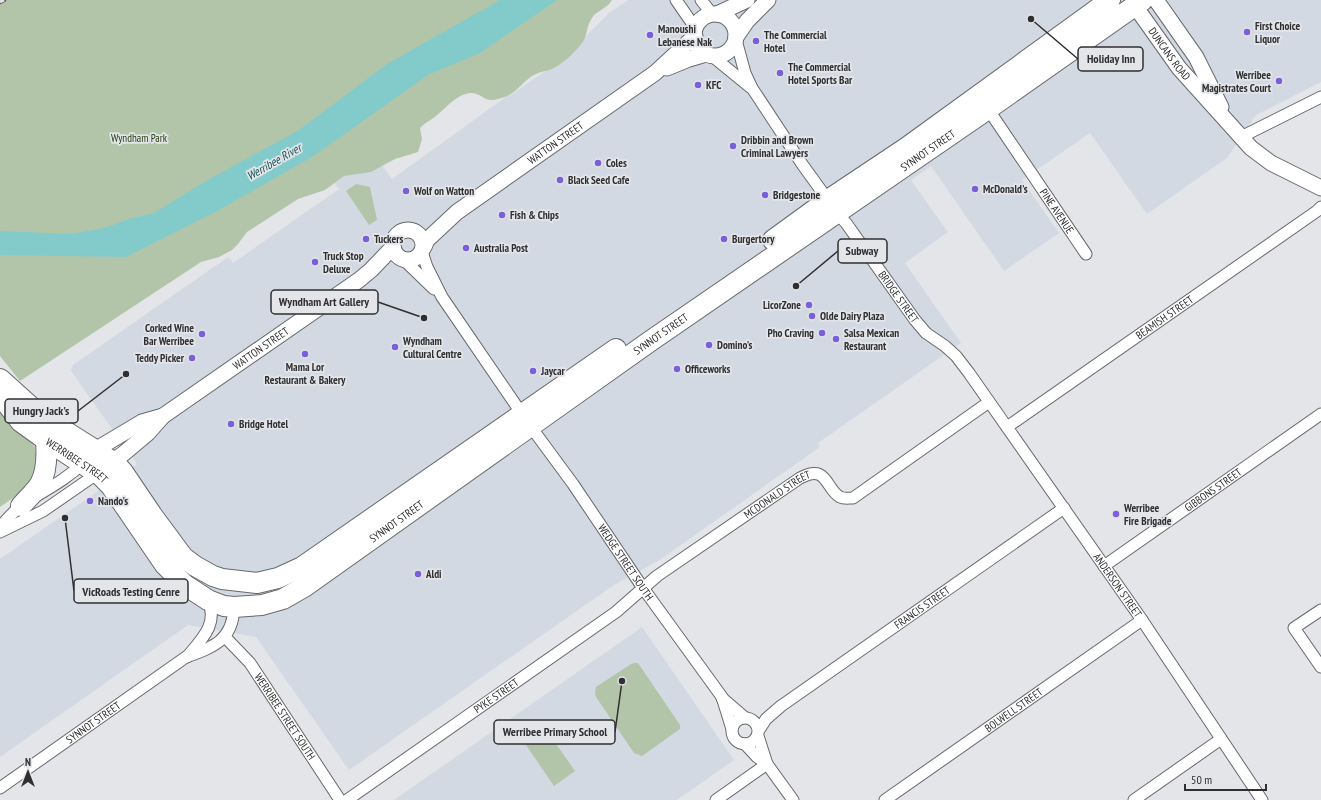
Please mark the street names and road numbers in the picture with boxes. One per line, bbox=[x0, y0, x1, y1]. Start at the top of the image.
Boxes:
street label: DUNCANS ROAD bbox=[1145, 25, 1194, 83]
street label: WATTON STREET bbox=[525, 118, 586, 167]
street label: SYNNOT STREET bbox=[898, 127, 958, 174]
street label: PINE AVENUE bbox=[1037, 186, 1077, 236]
street label: BRIDGE STREET bbox=[875, 268, 922, 326]
street label: BEAMISH STREET bbox=[1133, 292, 1196, 342]
street label: SYNNOT STREET bbox=[631, 310, 691, 358]
street label: WATTON STREET bbox=[230, 324, 292, 372]
street label: WERRIBEE STREET bbox=[43, 435, 111, 486]
street label: GIBBONS STREET bbox=[1182, 465, 1244, 515]
street label: MCDONALD STREET bbox=[741, 467, 812, 521]
street label: SYNNOT STREET bbox=[367, 497, 426, 545]
street label: WEDGE STREET SOUTH bbox=[595, 521, 657, 603]
street label: ANDERSON STREET bbox=[1090, 550, 1145, 620]
street label: FRANCIS STREET bbox=[892, 583, 953, 632]
street label: WERRIBEE STREET SOUTH bbox=[252, 670, 319, 763]
street label: PYKE STREET bbox=[471, 675, 521, 716]
street label: BOLWELL STREET bbox=[982, 685, 1045, 735]
street label: SYNNOT STREET bbox=[63, 698, 123, 746]

